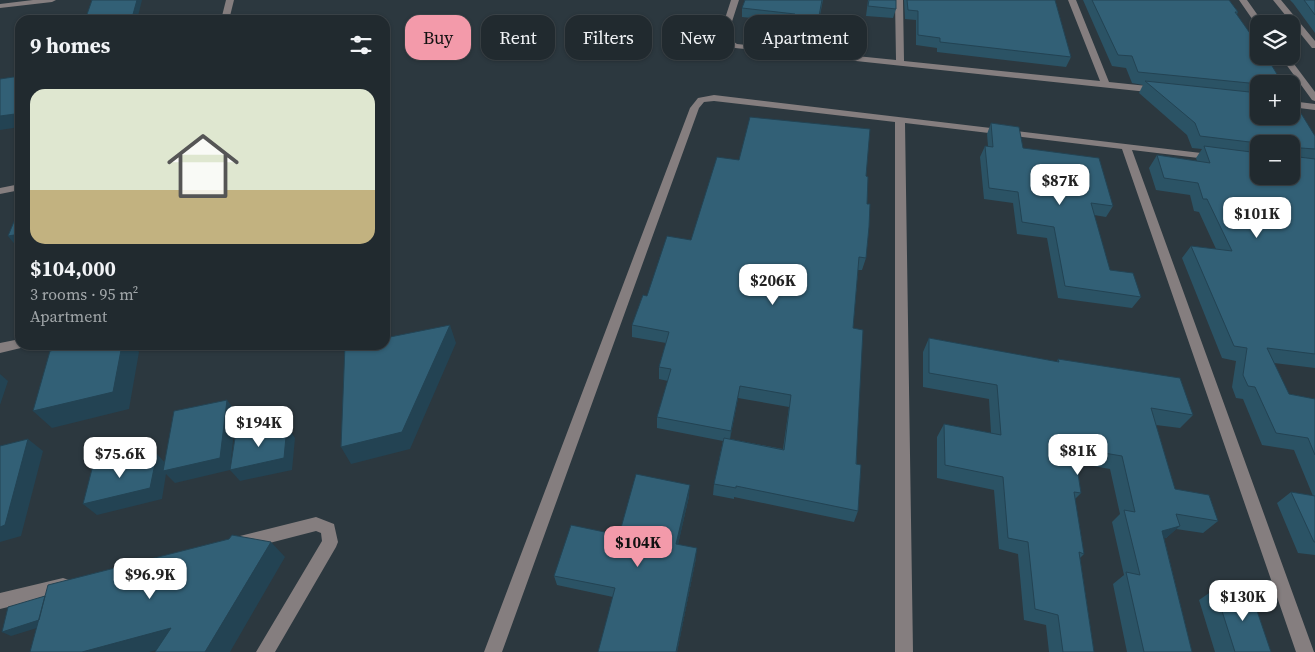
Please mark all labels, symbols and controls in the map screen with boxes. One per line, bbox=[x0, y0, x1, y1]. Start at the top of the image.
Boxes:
chip: Buy bbox=[405, 15, 471, 60]
chip: Rent bbox=[481, 15, 555, 60]
chip: Filters bbox=[565, 15, 652, 60]
chip: New bbox=[662, 15, 734, 60]
chip: Apartment bbox=[744, 15, 867, 60]
map controls bbox=[1250, 15, 1300, 185]
button: layers bbox=[1250, 15, 1300, 65]
text: 9 homes bbox=[30, 31, 110, 60]
icon: filters bbox=[347, 31, 375, 59]
button: + bbox=[1250, 75, 1300, 125]
icon: home bbox=[158, 121, 248, 211]
button: − bbox=[1250, 135, 1300, 185]
pin: $87K bbox=[1030, 164, 1090, 206]
text: $87K bbox=[1041, 169, 1079, 191]
pin: $101K bbox=[1222, 196, 1292, 239]
text: $101K bbox=[1234, 202, 1280, 224]
text: $104,000 bbox=[30, 254, 116, 283]
pin: $206K bbox=[738, 264, 808, 306]
text: $206K bbox=[750, 269, 796, 291]
text: 3 rooms · 95 m² bbox=[30, 283, 138, 305]
text: Apartment bbox=[30, 305, 107, 327]
pin: $194K bbox=[224, 406, 294, 448]
text: $194K bbox=[236, 411, 282, 433]
pin: $81K bbox=[1048, 434, 1108, 476]
pin: $75.6K bbox=[79, 436, 161, 479]
text: $81K bbox=[1059, 439, 1097, 461]
text: $75.6K bbox=[95, 442, 145, 464]
pin: $104K bbox=[603, 526, 673, 568]
text: $104K bbox=[615, 531, 661, 553]
pin: $96.9K bbox=[109, 558, 191, 600]
text: $96.9K bbox=[125, 563, 175, 585]
pin: $130K bbox=[1208, 580, 1278, 622]
text: $130K bbox=[1220, 585, 1266, 607]

